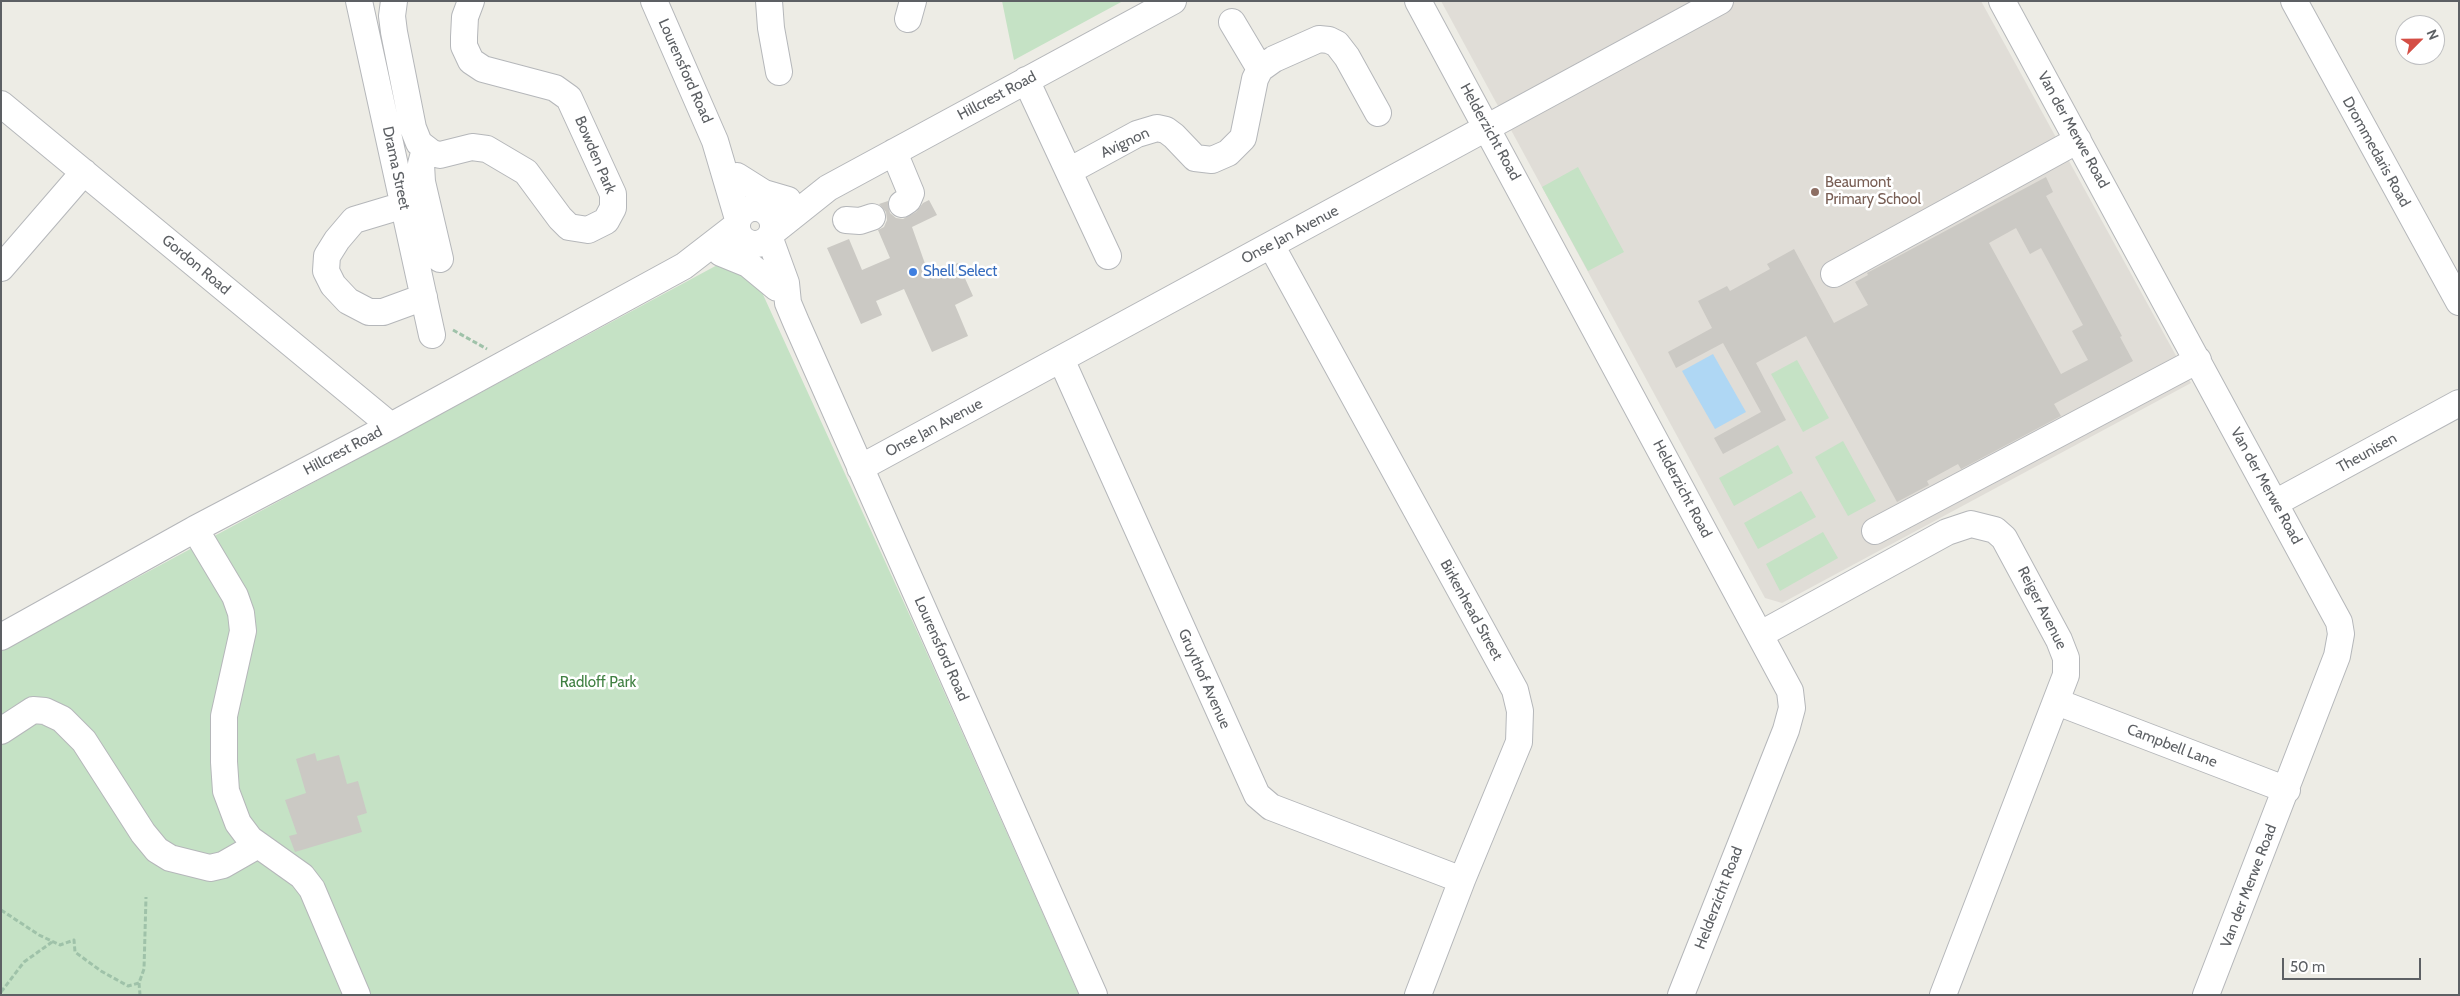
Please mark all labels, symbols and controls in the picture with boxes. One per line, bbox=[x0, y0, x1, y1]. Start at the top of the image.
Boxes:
north arrow bbox=[2395, 15, 2445, 65]
street label: Lourensford Road bbox=[654, 16, 716, 126]
text: N bbox=[2423, 26, 2443, 43]
street label: Hillcrest Road bbox=[954, 68, 1040, 124]
street label: Van der Merwe Road bbox=[2034, 69, 2112, 191]
street label: Helderzicht Road bbox=[1456, 80, 1524, 184]
street label: Drommedaris Road bbox=[2338, 94, 2414, 210]
street label: Bowden Park bbox=[571, 113, 619, 197]
street label: Avignon bbox=[1098, 124, 1152, 162]
street label: Drama Street bbox=[378, 125, 414, 211]
place label: Beaumont Primary School bbox=[1825, 174, 1921, 209]
marker: Beaumont Primary School bbox=[1809, 186, 1821, 198]
street label: Onse Jan Avenue bbox=[1238, 202, 1342, 268]
street label: Gordon Road bbox=[158, 231, 234, 299]
place label: Shell Select bbox=[923, 263, 997, 281]
marker: Shell Select bbox=[907, 266, 919, 278]
street label: Onse Jan Avenue bbox=[882, 395, 986, 461]
street label: Hillcrest Road bbox=[300, 423, 386, 479]
street label: Van der Merwe Road bbox=[2227, 425, 2305, 547]
street label: Theunisen bbox=[2334, 429, 2400, 477]
street label: Helderzicht Road bbox=[1649, 437, 1715, 541]
street label: Birkenhead Street bbox=[1436, 556, 1506, 664]
street label: Reiger Avenue bbox=[2013, 564, 2071, 652]
street label: Lourensford Road bbox=[910, 594, 972, 704]
street label: Gruythof Avenue bbox=[1174, 626, 1234, 732]
park label: Radloff Park bbox=[560, 674, 636, 692]
street label: Campbell Lane bbox=[2124, 721, 2220, 771]
street label: Van der Merwe Road bbox=[2217, 822, 2281, 950]
street label: Helderzicht Road bbox=[1691, 844, 1747, 952]
scale bar bbox=[2285, 948, 2424, 980]
text: 50 m bbox=[2290, 958, 2325, 976]

